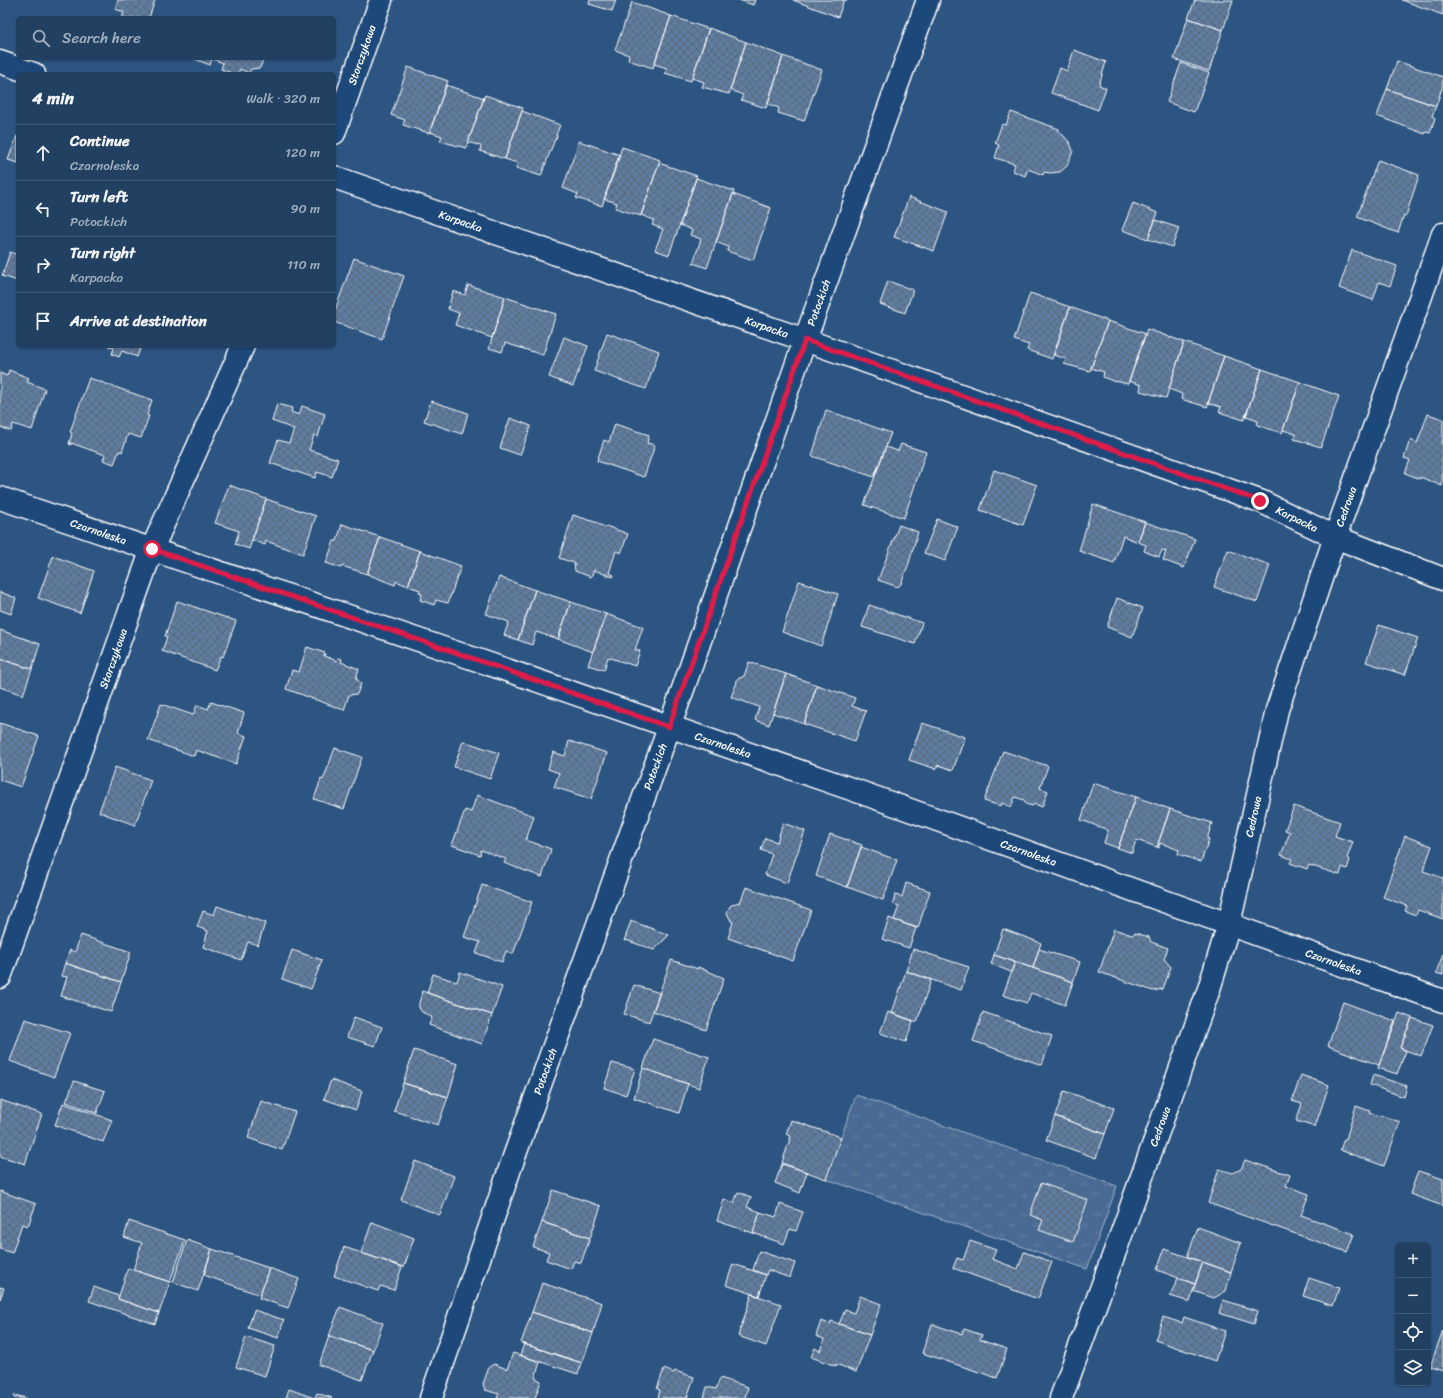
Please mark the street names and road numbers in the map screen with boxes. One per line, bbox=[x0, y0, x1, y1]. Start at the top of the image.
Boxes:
street label: Storczykowa bbox=[343, 22, 382, 88]
street label: Karpacka bbox=[436, 205, 485, 238]
street label: Potockich bbox=[802, 277, 836, 329]
street label: Karpacka bbox=[742, 311, 791, 344]
street label: Cedrowa bbox=[1330, 484, 1362, 530]
street label: Karpacka bbox=[1272, 501, 1322, 538]
street label: Czarnoleska bbox=[68, 513, 130, 550]
street label: Storczykowa bbox=[94, 625, 133, 691]
street label: Czarnoleska bbox=[692, 727, 754, 764]
street label: Potockich bbox=[638, 741, 673, 793]
street label: Cedrowa bbox=[1240, 794, 1267, 839]
street label: Czarnoleska bbox=[998, 834, 1060, 872]
street label: Czarnoleska bbox=[1303, 943, 1365, 981]
street label: Potockich bbox=[528, 1045, 563, 1097]
street label: Cedrowa bbox=[1144, 1103, 1176, 1149]

